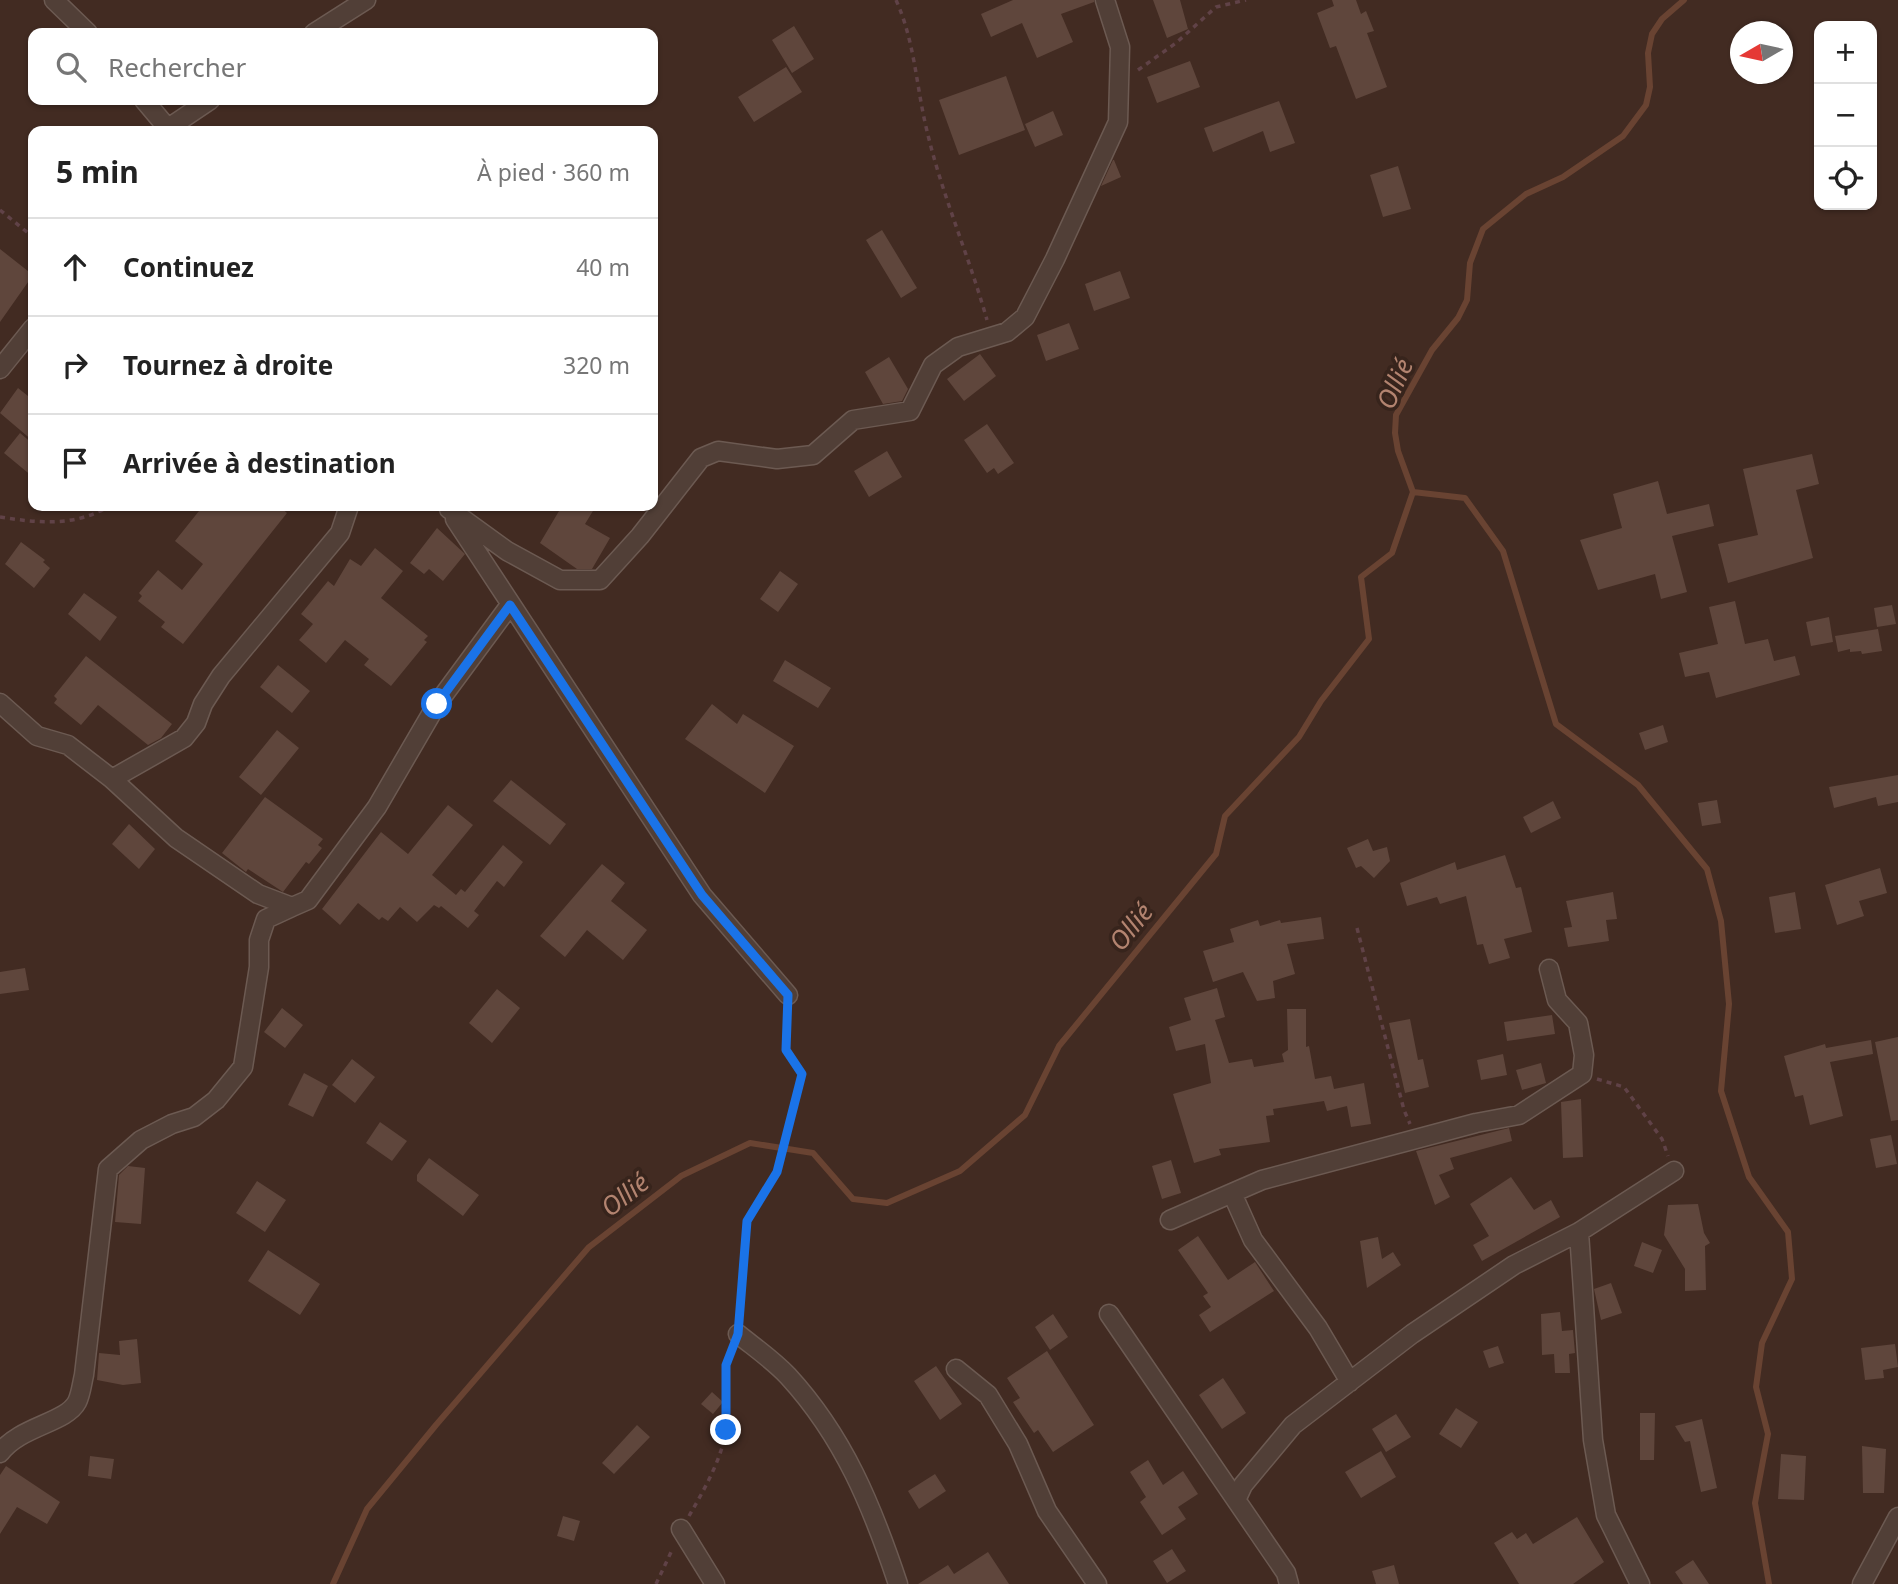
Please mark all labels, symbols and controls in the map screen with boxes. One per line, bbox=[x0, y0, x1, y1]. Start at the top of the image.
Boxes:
north arrow bbox=[1730, 21, 1793, 84]
map controls bbox=[1814, 21, 1877, 210]
button: + bbox=[1814, 21, 1877, 84]
search box bbox=[28, 28, 658, 105]
icon: search bbox=[52, 48, 90, 86]
text: Rechercher bbox=[108, 49, 246, 85]
button: − bbox=[1814, 84, 1877, 147]
button: locate bbox=[1814, 147, 1877, 210]
text: 5 min bbox=[56, 151, 139, 192]
text: À pied · 360 m bbox=[477, 156, 630, 188]
icon: ahead bbox=[56, 248, 94, 286]
text: Continuez bbox=[123, 249, 254, 285]
text: 40 m bbox=[576, 251, 630, 283]
icon: right bbox=[56, 346, 94, 384]
text: Tournez à droite bbox=[123, 347, 333, 383]
text: 320 m bbox=[563, 349, 630, 381]
water label: Ollié bbox=[1367, 353, 1421, 415]
icon: arrive bbox=[56, 444, 94, 482]
text: Arrivée à destination bbox=[123, 445, 396, 481]
route start bbox=[421, 688, 452, 719]
water label: Ollié bbox=[1100, 895, 1161, 958]
water label: Ollié bbox=[593, 1164, 656, 1224]
route end bbox=[710, 1414, 741, 1445]

